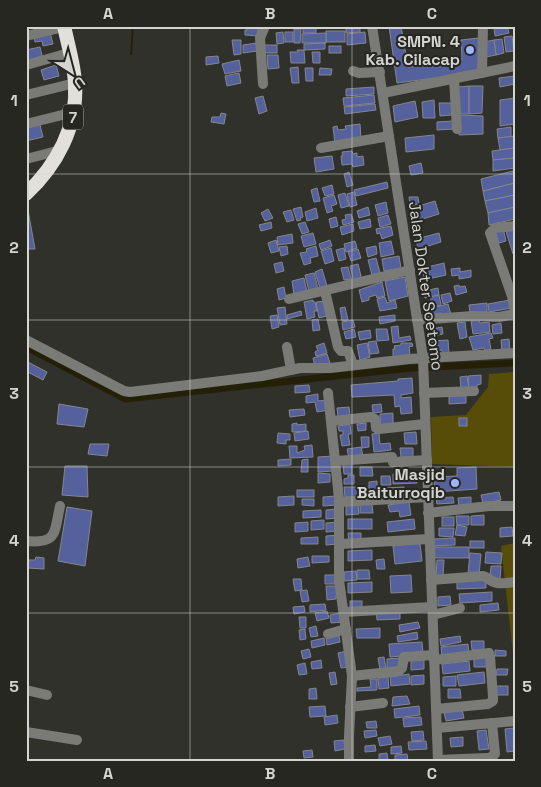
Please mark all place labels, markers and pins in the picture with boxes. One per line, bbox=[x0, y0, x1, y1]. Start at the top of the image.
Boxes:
place label: SMPN. 4 Kab. Cilacap bbox=[366, 31, 460, 70]
marker: SMPN. 4 Kab. Cilacap bbox=[464, 44, 476, 56]
place label: Masjid Baiturroqib bbox=[357, 464, 445, 503]
marker: Masjid Baiturroqib bbox=[449, 477, 461, 489]

